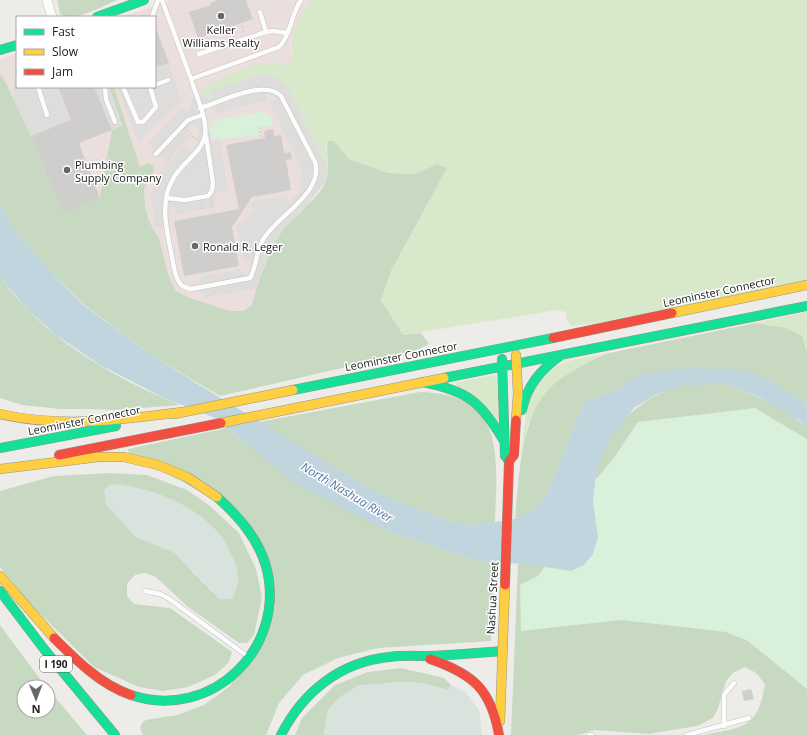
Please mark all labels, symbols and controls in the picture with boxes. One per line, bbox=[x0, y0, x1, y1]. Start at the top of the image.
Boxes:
marker: Keller Williams Realty bbox=[216, 11, 226, 21]
legend bbox=[16, 16, 156, 88]
place label: Keller Williams Realty bbox=[183, 22, 260, 50]
text: Fast bbox=[52, 23, 75, 40]
text: Slow bbox=[52, 43, 79, 60]
text: Jam bbox=[51, 63, 73, 80]
place label: Plumbing Supply Company bbox=[75, 157, 162, 185]
marker: Plumbing Supply Company bbox=[62, 165, 72, 175]
place label: Ronald R. Leger bbox=[203, 239, 283, 254]
marker: Ronald R. Leger bbox=[190, 241, 200, 251]
street label: Leominster Connector bbox=[661, 272, 777, 310]
street label: Leominster Connector bbox=[343, 338, 459, 374]
street label: Leominster Connector bbox=[26, 402, 142, 438]
water label: North Nashua River bbox=[298, 458, 397, 527]
street label: Nashua Street bbox=[483, 561, 501, 635]
road number: I 190 bbox=[40, 656, 72, 672]
north arrow bbox=[16, 679, 56, 719]
text: N bbox=[32, 702, 41, 717]

